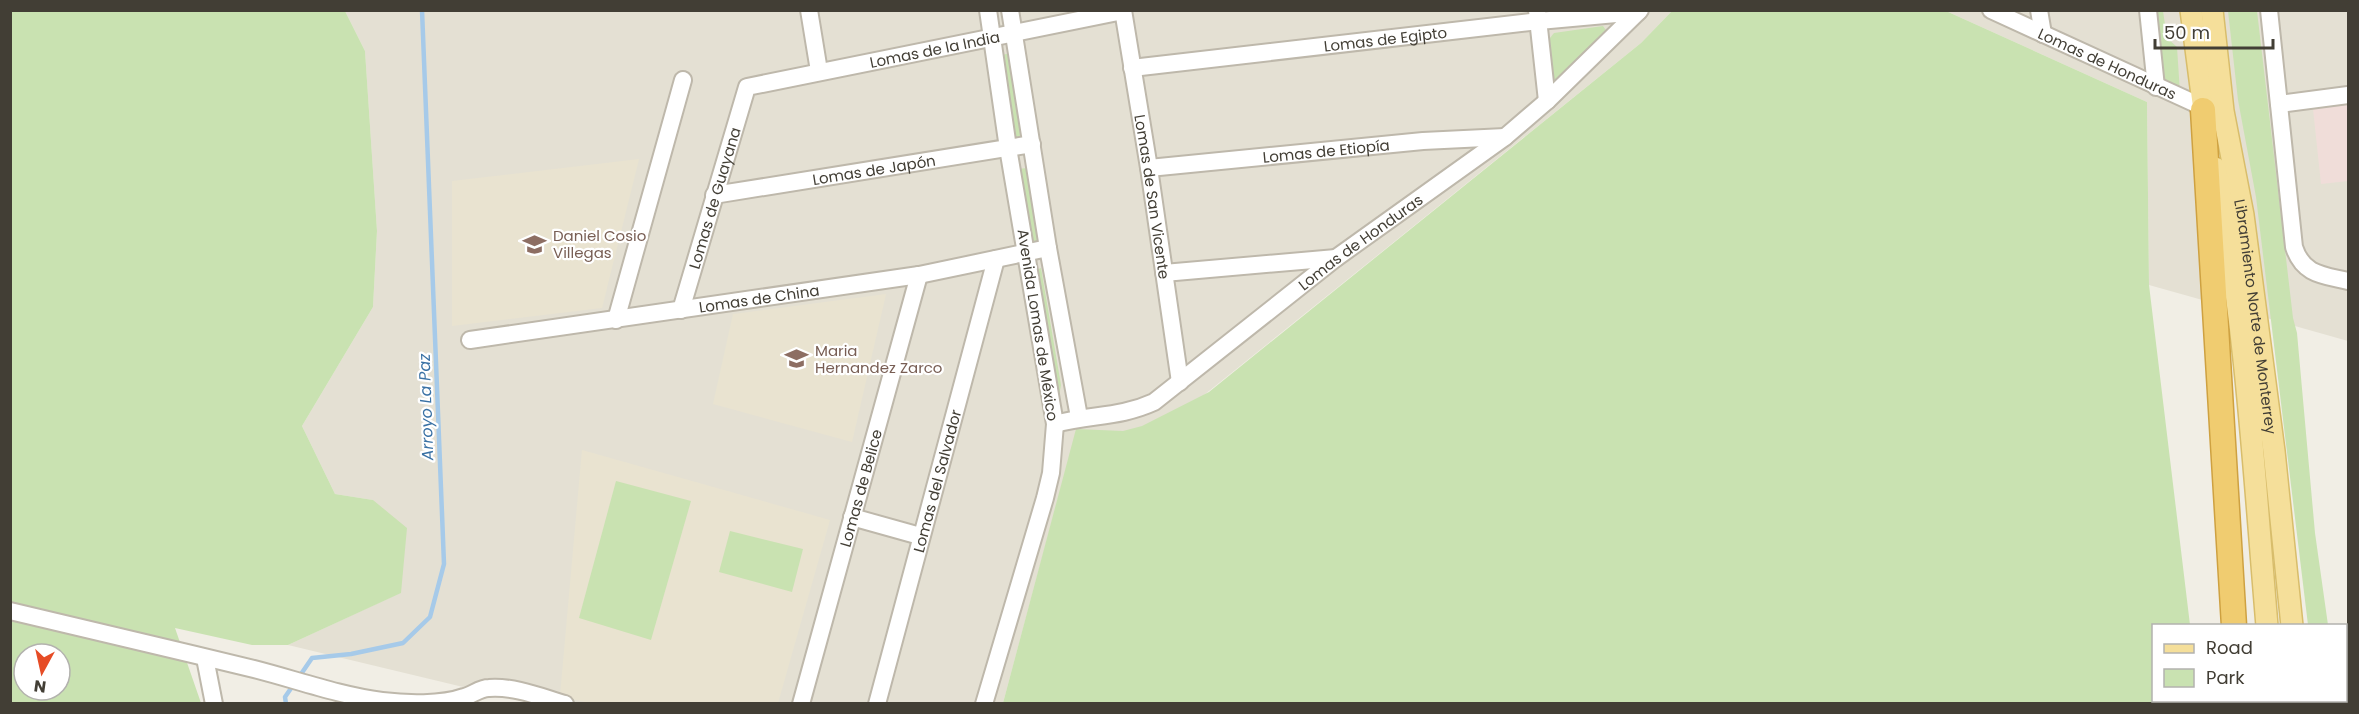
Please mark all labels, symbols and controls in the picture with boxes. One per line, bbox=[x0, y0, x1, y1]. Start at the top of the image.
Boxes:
scale bar bbox=[2155, 12, 2274, 50]
text: 50 m bbox=[2164, 20, 2210, 45]
street label: Lomas de Egipto bbox=[1323, 21, 1448, 56]
street label: Lomas de Honduras bbox=[2035, 23, 2180, 104]
street label: Lomas de la India bbox=[868, 26, 1001, 72]
street label: Lomas de San Vicente bbox=[1130, 113, 1175, 280]
street label: Lomas de Guayana bbox=[683, 124, 745, 271]
street label: Lomas de Etiopía bbox=[1262, 134, 1391, 167]
street label: Lomas de Japón bbox=[811, 149, 937, 190]
street label: Lomas de Honduras bbox=[1294, 189, 1427, 295]
street label: Libramiento Norte de Monterrey bbox=[2230, 197, 2282, 436]
place label: Daniel Cosio Villegas bbox=[553, 225, 646, 263]
street label: Avenida Lomas de México bbox=[1012, 227, 1064, 423]
school or university icon: Daniel Cosio Villegas bbox=[522, 231, 548, 257]
street label: Lomas de China bbox=[697, 279, 821, 317]
place label: Maria Hernandez Zarco bbox=[815, 340, 942, 378]
school or university icon: Maria Hernandez Zarco bbox=[784, 346, 810, 372]
water label: Arroyo La Paz bbox=[413, 353, 439, 462]
street label: Lomas del Salvador bbox=[908, 407, 966, 555]
street label: Lomas de Belice bbox=[834, 427, 887, 549]
legend bbox=[2152, 624, 2347, 702]
text: Road bbox=[2206, 635, 2253, 660]
north arrow bbox=[12, 642, 72, 702]
text: Park bbox=[2206, 665, 2245, 690]
text: N bbox=[32, 674, 48, 699]

